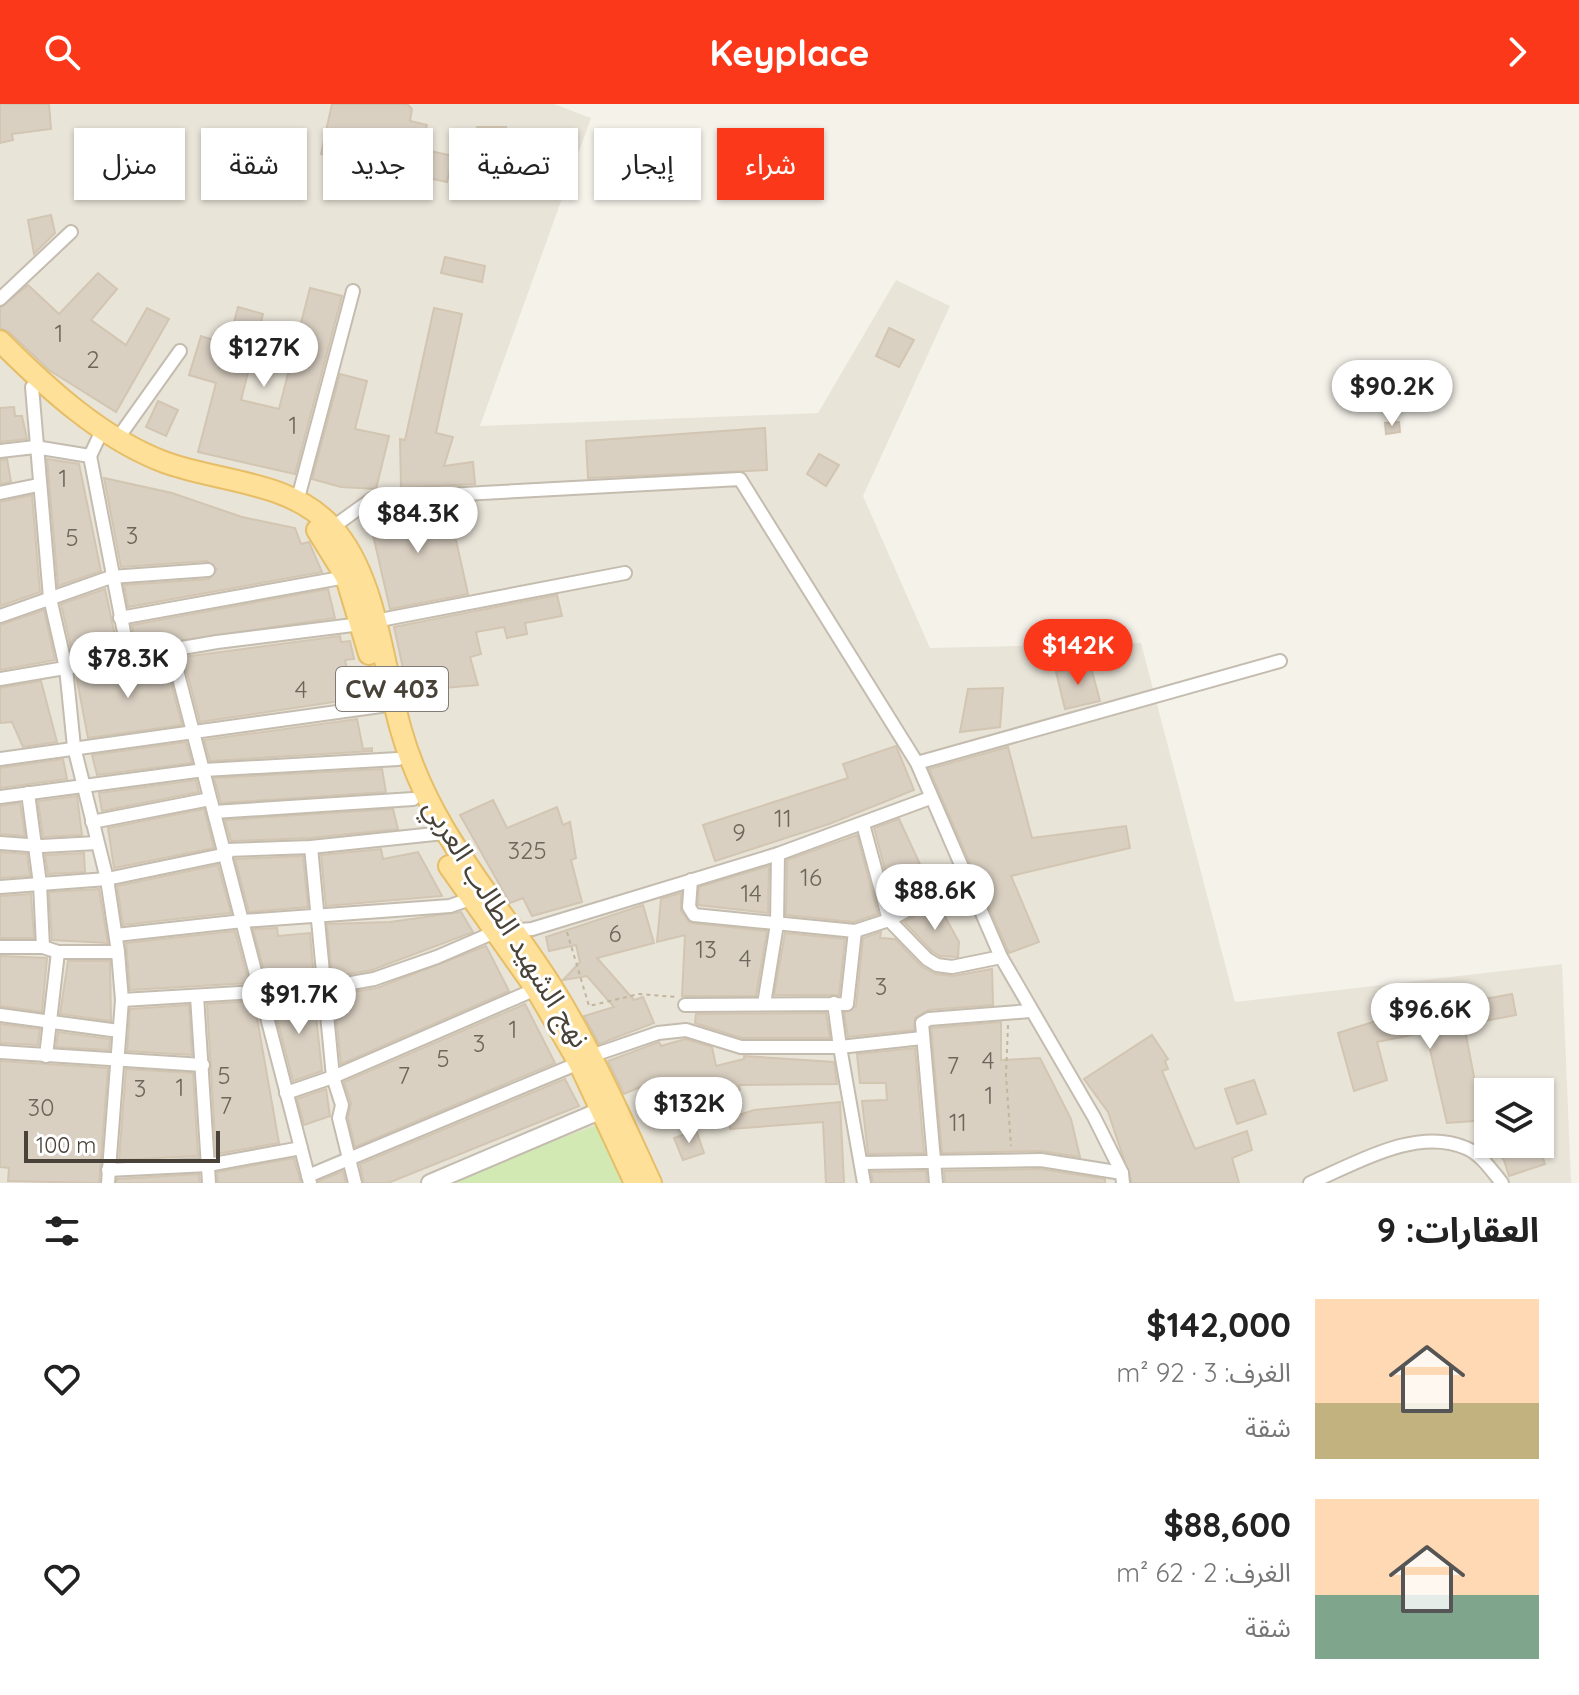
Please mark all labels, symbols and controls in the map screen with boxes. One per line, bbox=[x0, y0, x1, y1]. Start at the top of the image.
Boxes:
icon: search bbox=[40, 30, 84, 74]
text: Keyplace bbox=[710, 30, 869, 75]
icon: forward bbox=[1495, 30, 1539, 74]
chip: منزل bbox=[74, 128, 185, 200]
chip: شقة bbox=[201, 128, 307, 200]
chip: جديد bbox=[323, 128, 433, 200]
chip: تصفية bbox=[449, 128, 578, 200]
chip: إيجار bbox=[594, 128, 701, 200]
chip: شراء bbox=[717, 128, 824, 200]
house number: 1 bbox=[55, 318, 63, 348]
pin: $127K bbox=[208, 321, 320, 389]
text: $127K bbox=[228, 330, 300, 363]
house number: 2 bbox=[86, 344, 100, 374]
pin: $90.2K bbox=[1327, 360, 1457, 428]
text: $90.2K bbox=[1350, 369, 1434, 402]
house number: 1 bbox=[289, 410, 297, 440]
house number: 1 bbox=[59, 463, 67, 493]
pin: $84.3K bbox=[353, 487, 483, 555]
text: $84.3K bbox=[377, 496, 459, 529]
house number: 3 bbox=[126, 520, 138, 550]
house number: 5 bbox=[65, 522, 79, 552]
pin: $142K bbox=[1022, 619, 1134, 687]
text: $142K bbox=[1042, 628, 1114, 661]
pin: $78.3K bbox=[63, 632, 193, 700]
text: $78.3K bbox=[87, 641, 169, 674]
road number: CW 403 bbox=[336, 667, 448, 711]
house number: 4 bbox=[295, 674, 307, 704]
street label: نهج الشهيد الطالب العربي bbox=[413, 792, 598, 1056]
house number: 11 bbox=[774, 803, 792, 833]
house number: 9 bbox=[732, 817, 746, 847]
house number: 325 bbox=[508, 835, 546, 865]
house number: 16 bbox=[800, 862, 822, 892]
pin: $88.6K bbox=[870, 864, 1000, 932]
text: $88.6K bbox=[894, 873, 976, 906]
house number: 14 bbox=[740, 878, 762, 908]
house number: 6 bbox=[609, 918, 622, 948]
house number: 13 bbox=[695, 934, 717, 964]
house number: 4 bbox=[739, 943, 751, 973]
pin: $91.7K bbox=[234, 968, 364, 1036]
house number: 3 bbox=[875, 971, 887, 1001]
text: $91.7K bbox=[260, 977, 338, 1010]
pin: $96.6K bbox=[1365, 983, 1495, 1051]
text: $96.6K bbox=[1389, 992, 1471, 1025]
house number: 1 bbox=[509, 1014, 517, 1044]
house number: 3 bbox=[473, 1028, 485, 1058]
house number: 5 bbox=[436, 1043, 450, 1073]
house number: 4 bbox=[982, 1045, 994, 1075]
house number: 7 bbox=[947, 1050, 959, 1080]
house number: 5 bbox=[217, 1060, 231, 1090]
house number: 7 bbox=[398, 1060, 410, 1090]
house number: 1 bbox=[176, 1072, 184, 1102]
house number: 3 bbox=[134, 1073, 146, 1103]
pin: $132K bbox=[633, 1077, 745, 1145]
map controls bbox=[1474, 1078, 1554, 1158]
button: layers bbox=[1474, 1078, 1554, 1158]
house number: 1 bbox=[985, 1080, 993, 1110]
text: $132K bbox=[653, 1086, 725, 1119]
house number: 7 bbox=[220, 1090, 232, 1120]
house number: 30 bbox=[28, 1092, 54, 1122]
house number: 11 bbox=[949, 1107, 967, 1137]
scale bar bbox=[24, 1127, 220, 1163]
text: 100 m bbox=[36, 1131, 96, 1159]
text: العقارات: 9 bbox=[1377, 1208, 1539, 1251]
icon: filters bbox=[40, 1209, 84, 1253]
text: $142,000 bbox=[1146, 1303, 1291, 1346]
icon: home bbox=[1379, 1331, 1475, 1427]
text: الغرف: 3 · 92 m² bbox=[1117, 1356, 1291, 1389]
icon: heart bbox=[40, 1357, 84, 1401]
text: شقة bbox=[1245, 1411, 1291, 1444]
text: $88,600 bbox=[1164, 1503, 1291, 1546]
icon: home bbox=[1379, 1531, 1475, 1627]
text: الغرف: 2 · 62 m² bbox=[1116, 1556, 1291, 1589]
icon: heart bbox=[40, 1557, 84, 1601]
text: شقة bbox=[1245, 1611, 1291, 1644]

